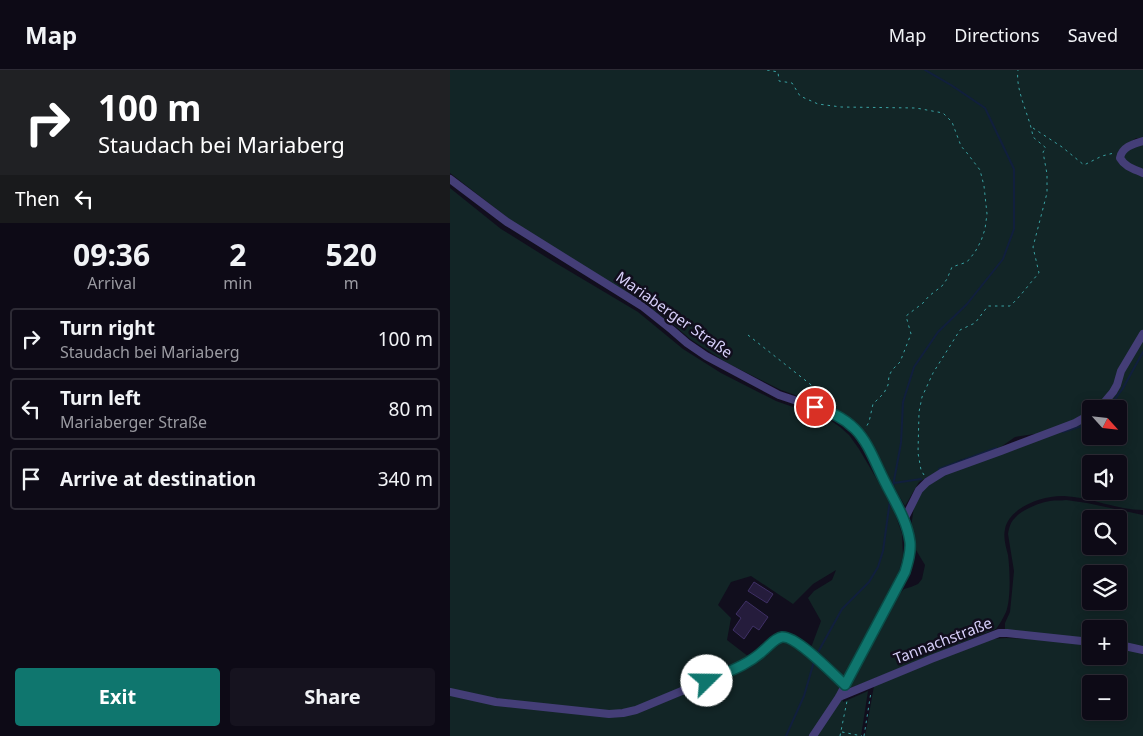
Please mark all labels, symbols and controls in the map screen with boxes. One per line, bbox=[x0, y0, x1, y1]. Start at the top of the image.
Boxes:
text: Map bbox=[25, 18, 77, 51]
text: Map bbox=[889, 23, 926, 47]
text: Directions bbox=[954, 23, 1040, 47]
text: Saved bbox=[1068, 23, 1118, 47]
text: 100 m bbox=[98, 84, 201, 131]
icon: right bbox=[15, 90, 80, 155]
text: Staudach bei Mariaberg bbox=[98, 129, 345, 159]
icon: left bbox=[70, 185, 98, 213]
text: Then bbox=[15, 186, 60, 212]
text: 09:36 bbox=[73, 234, 150, 275]
text: 2 bbox=[229, 234, 246, 275]
text: 520 bbox=[325, 234, 377, 275]
street label: Mariaberger Straße bbox=[612, 266, 737, 362]
text: Arrival bbox=[87, 272, 136, 294]
text: min bbox=[223, 272, 252, 294]
text: m bbox=[344, 272, 359, 294]
text: Turn right bbox=[60, 315, 155, 341]
icon: right bbox=[17, 325, 45, 353]
text: 100 m bbox=[378, 326, 433, 352]
text: Staudach bei Mariaberg bbox=[60, 341, 239, 363]
text: Turn left bbox=[60, 385, 141, 411]
pin bbox=[794, 386, 836, 428]
icon: arrive bbox=[801, 393, 829, 421]
icon: left bbox=[17, 395, 45, 423]
text: 80 m bbox=[389, 396, 433, 422]
north arrow bbox=[1082, 400, 1128, 445]
map controls bbox=[1082, 400, 1127, 720]
text: Mariaberger Straße bbox=[60, 411, 207, 433]
button: sound bbox=[1082, 455, 1127, 500]
icon: arrive bbox=[17, 465, 45, 493]
text: Arrive at destination bbox=[60, 466, 256, 492]
text: 340 m bbox=[378, 466, 433, 492]
button: search bbox=[1082, 510, 1127, 555]
button: layers bbox=[1082, 565, 1127, 610]
street label: Tannachstraße bbox=[891, 612, 995, 668]
button: + bbox=[1082, 620, 1127, 665]
position arrow bbox=[680, 654, 732, 706]
button: Exit bbox=[15, 668, 220, 726]
button: Share bbox=[230, 668, 435, 726]
button: − bbox=[1082, 675, 1127, 720]

